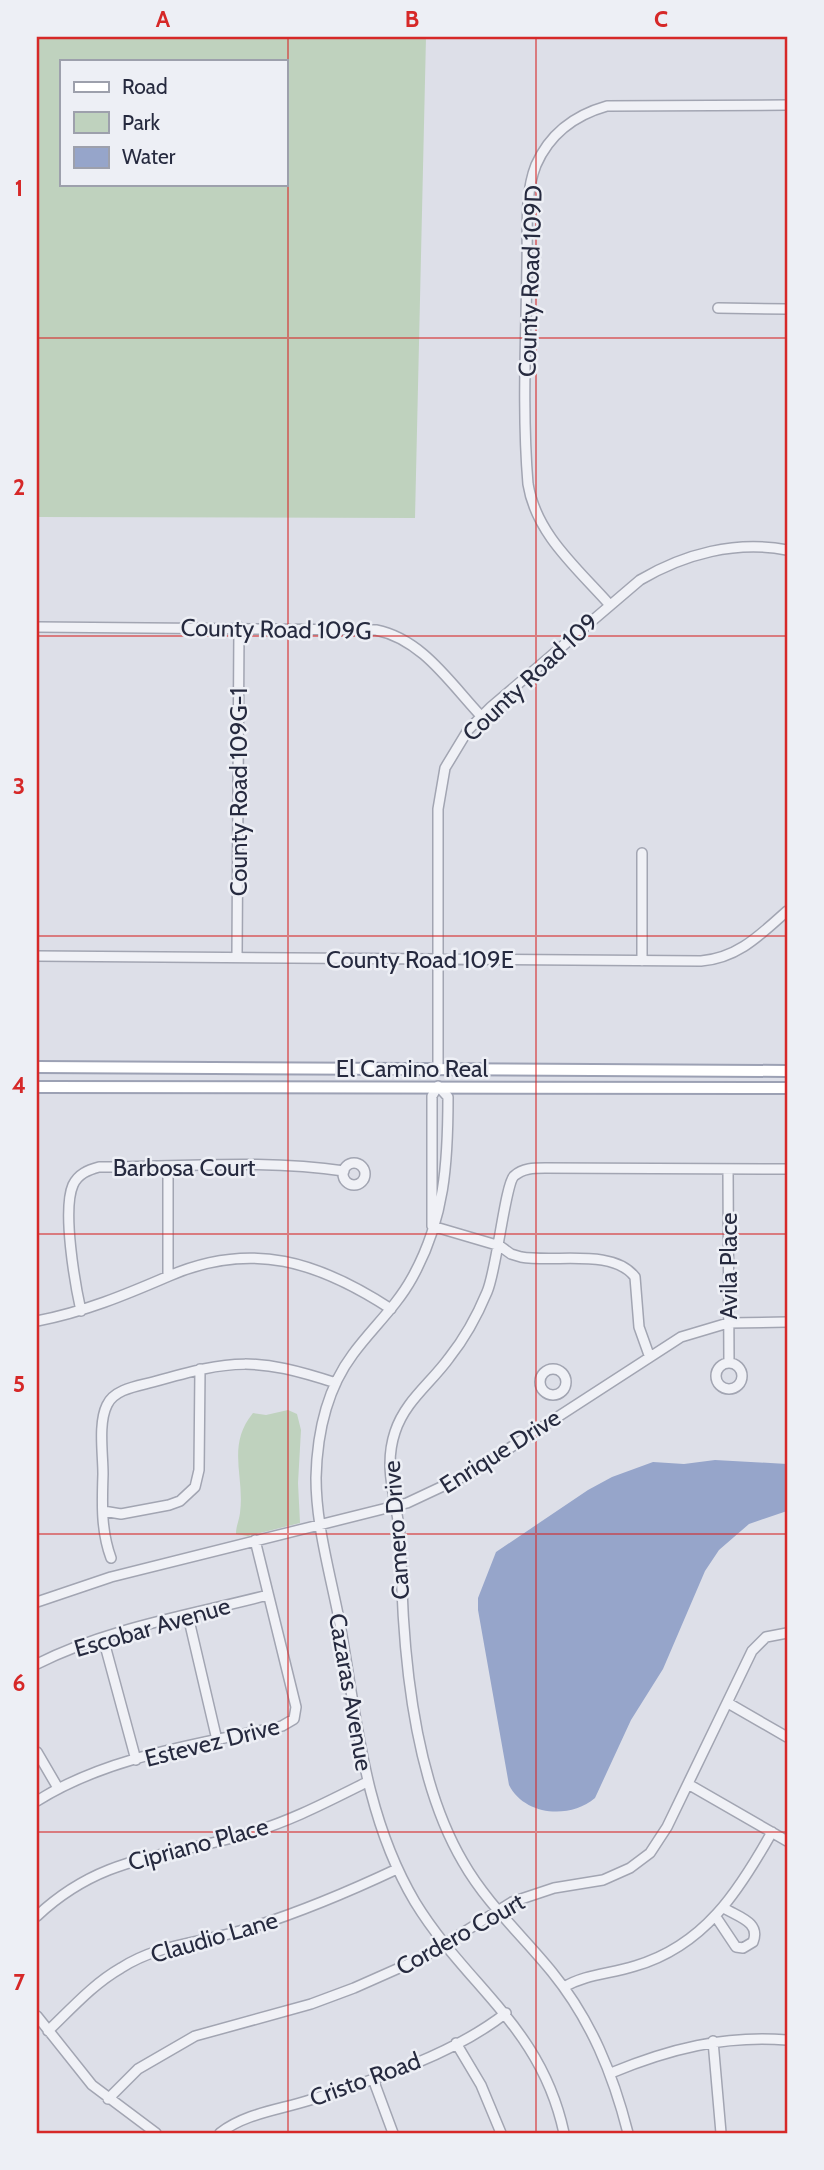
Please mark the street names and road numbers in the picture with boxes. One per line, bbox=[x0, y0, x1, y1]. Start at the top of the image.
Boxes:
street label: County Road 109D bbox=[512, 184, 548, 378]
street label: County Road 109 bbox=[456, 607, 604, 747]
street label: County Road 109G bbox=[180, 613, 372, 645]
street label: County Road 109G-1 bbox=[224, 688, 253, 896]
street label: County Road 109E bbox=[326, 945, 514, 974]
street label: El Camino Real bbox=[336, 1054, 488, 1083]
street label: Barbosa Court bbox=[113, 1153, 255, 1182]
street label: Avila Place bbox=[714, 1212, 743, 1320]
street label: Enrique Drive bbox=[434, 1402, 566, 1500]
street label: Camero Drive bbox=[377, 1459, 415, 1601]
street label: Escobar Avenue bbox=[71, 1591, 233, 1663]
street label: Cazaras Avenue bbox=[323, 1611, 379, 1773]
street label: Estevez Drive bbox=[142, 1711, 282, 1773]
street label: Cipriano Place bbox=[125, 1811, 271, 1877]
street label: Cordero Court bbox=[391, 1887, 529, 1981]
street label: Claudio Lane bbox=[147, 1905, 281, 1969]
street label: Cristo Road bbox=[306, 2046, 424, 2112]

